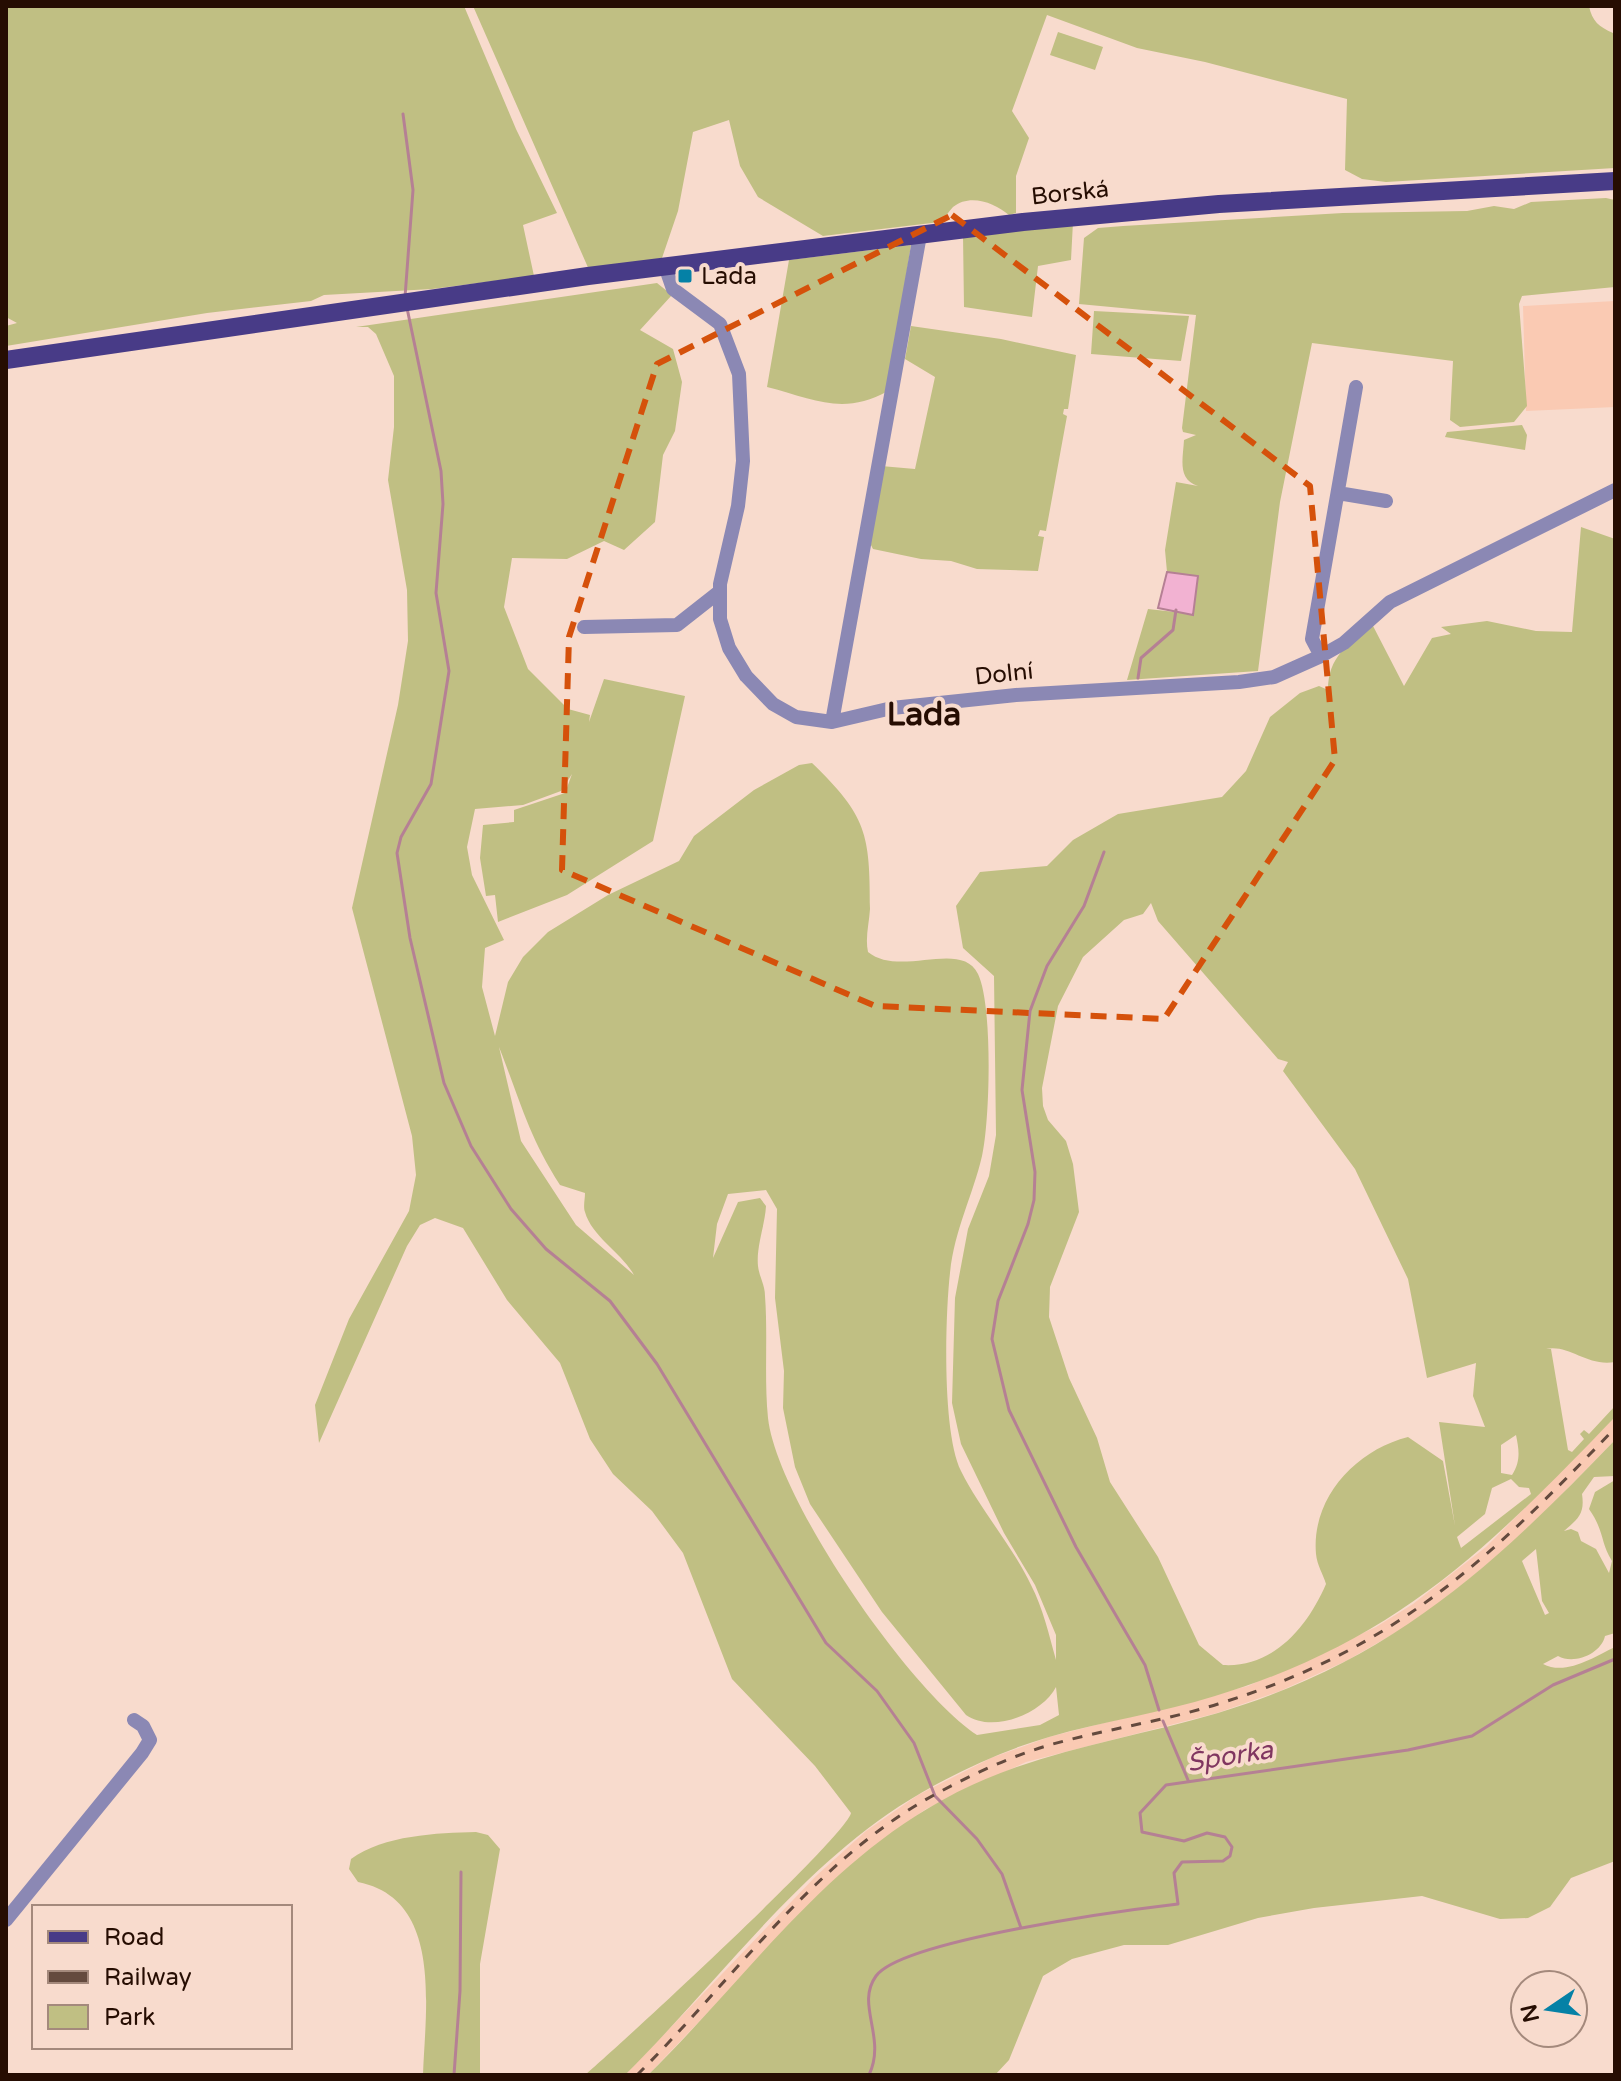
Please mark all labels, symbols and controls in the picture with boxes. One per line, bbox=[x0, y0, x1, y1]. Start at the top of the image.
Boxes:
street label: Borská bbox=[1030, 174, 1110, 212]
place label: Lada bbox=[701, 262, 757, 291]
marker: Lada bbox=[676, 267, 694, 285]
street label: Dolní bbox=[973, 657, 1035, 691]
district label: Lada bbox=[887, 696, 961, 734]
water label: Šporka bbox=[1185, 1734, 1277, 1778]
legend bbox=[32, 1905, 292, 2049]
text: Road bbox=[104, 1923, 164, 1952]
text: Railway bbox=[104, 1963, 192, 1992]
north arrow bbox=[1509, 1969, 1589, 2049]
text: N bbox=[1516, 2002, 1545, 2025]
text: Park bbox=[104, 2003, 155, 2032]

